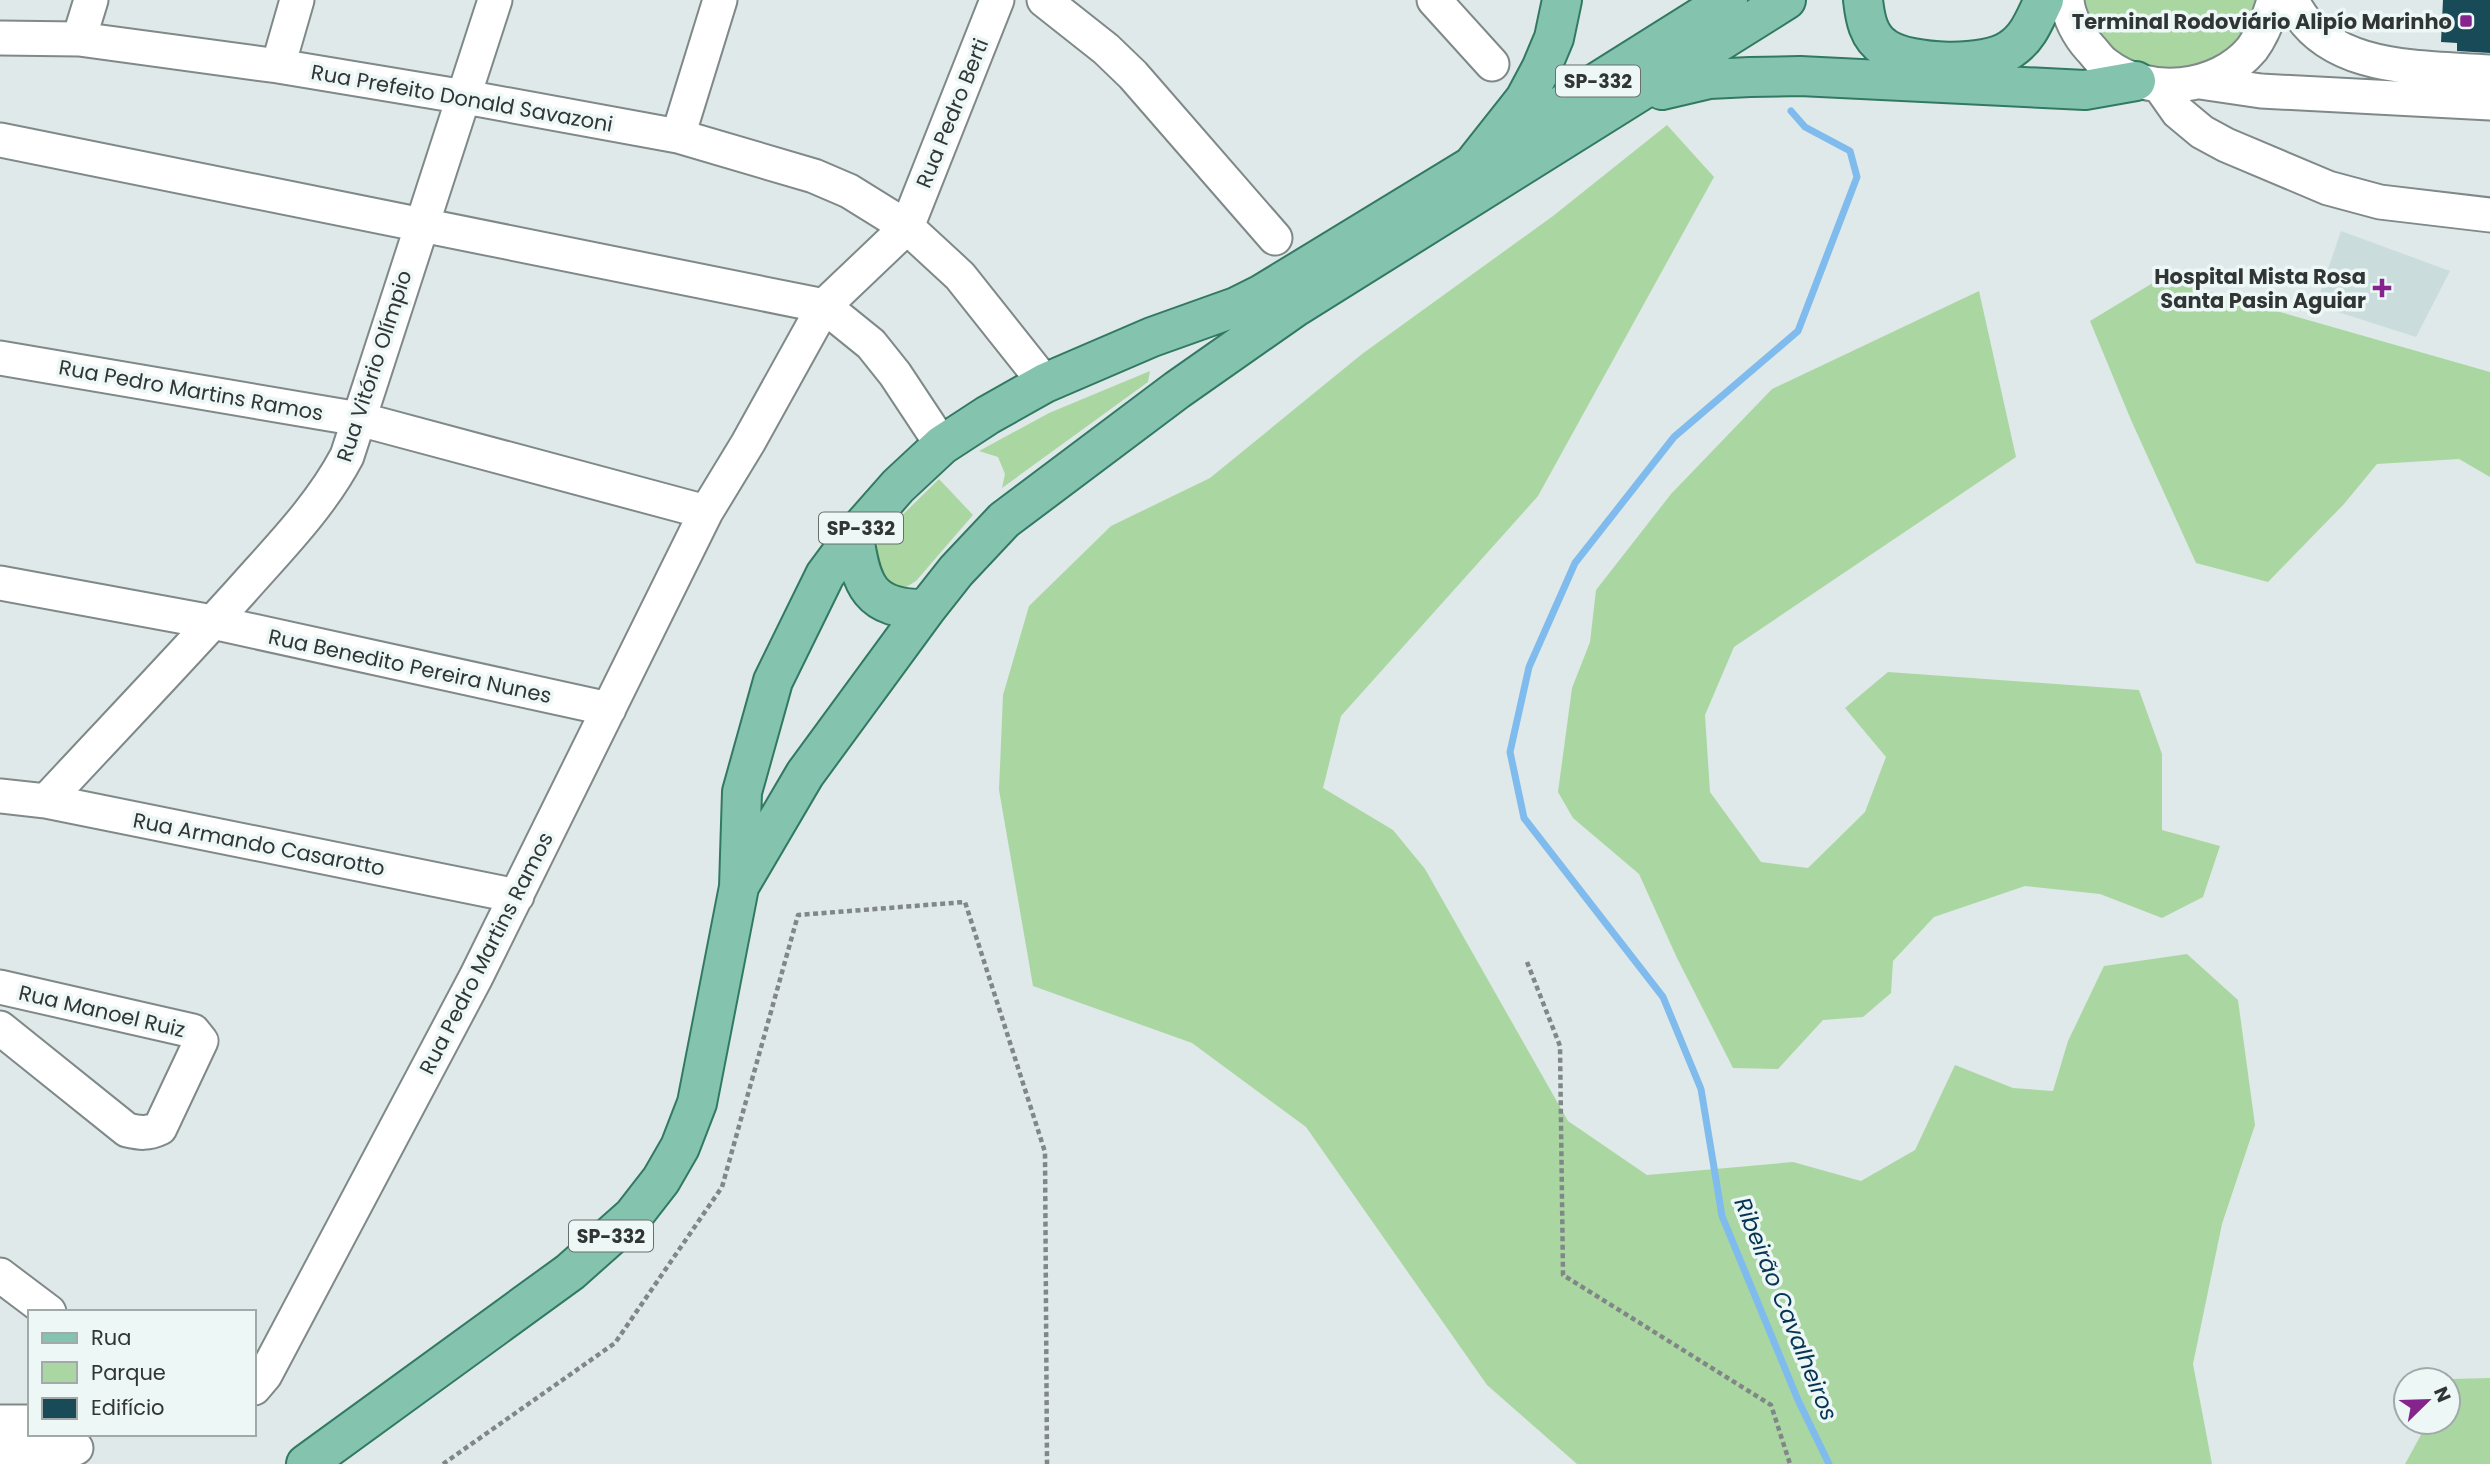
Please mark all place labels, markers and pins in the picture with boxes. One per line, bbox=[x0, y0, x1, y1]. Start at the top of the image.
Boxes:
place label: Terminal Rodoviário Alipío Marinho bbox=[2072, 7, 2452, 36]
marker: Terminal Rodoviário Alipío Marinho bbox=[2458, 13, 2474, 29]
place label: Hospital Mista Rosa Santa Pasin Aguiar bbox=[2154, 262, 2366, 315]
marker: Hospital Mista Rosa Santa Pasin Aguiar bbox=[2372, 278, 2392, 298]

